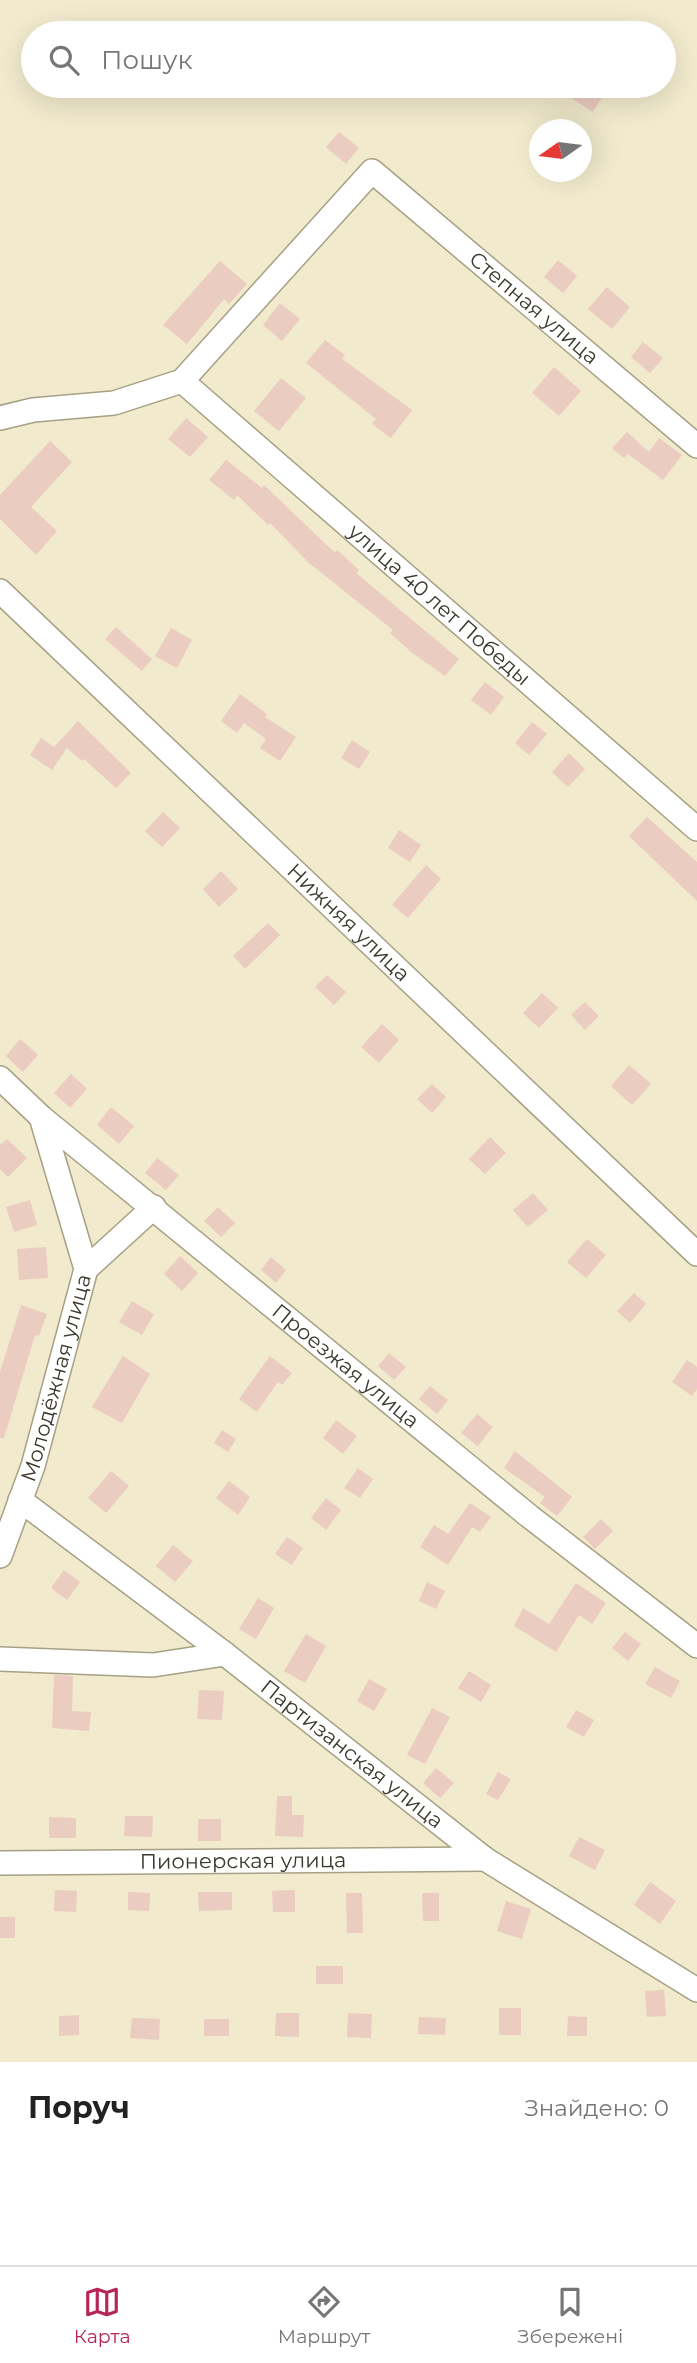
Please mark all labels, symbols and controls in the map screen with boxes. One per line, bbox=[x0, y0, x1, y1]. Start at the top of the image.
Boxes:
search box bbox=[21, 21, 676, 98]
icon: search bbox=[45, 41, 83, 79]
text: Пошук bbox=[101, 44, 193, 76]
north arrow bbox=[529, 119, 592, 182]
street label: Степная улица bbox=[464, 246, 604, 369]
street label: улица 40 лет Победы bbox=[343, 518, 536, 690]
street label: Нижняя улица bbox=[282, 858, 415, 986]
street label: Молодёжная улица bbox=[15, 1271, 96, 1485]
street label: Проезжая улица bbox=[267, 1298, 424, 1433]
street label: Партизанская улица bbox=[256, 1674, 449, 1833]
street label: Пионерская улица bbox=[140, 1847, 346, 1874]
text: Поруч bbox=[28, 2089, 130, 2126]
text: Знайдено: 0 bbox=[524, 2094, 669, 2122]
tab: Карта bbox=[74, 2283, 131, 2348]
tab: Маршрут bbox=[278, 2283, 370, 2348]
tab: Збережені bbox=[518, 2283, 623, 2348]

